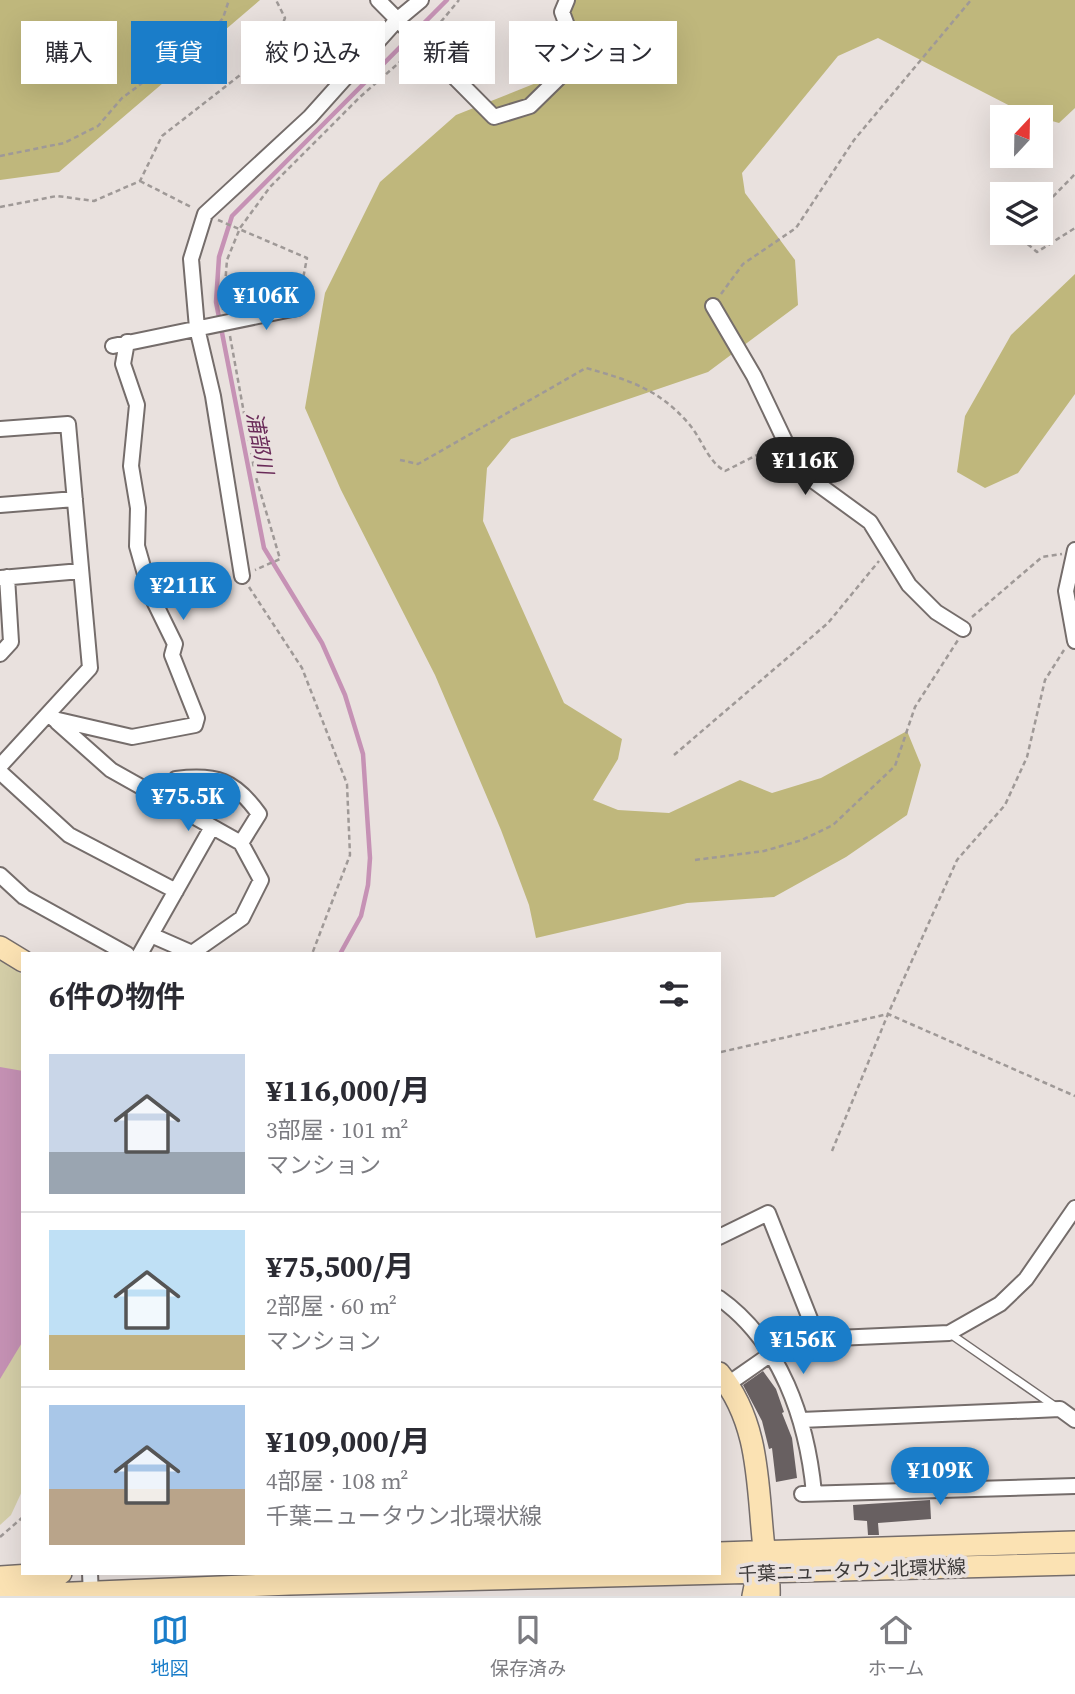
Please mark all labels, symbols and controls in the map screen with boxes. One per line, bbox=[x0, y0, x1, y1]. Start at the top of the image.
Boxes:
chip: 購入 bbox=[21, 21, 117, 84]
chip: 賃貸 bbox=[131, 21, 227, 84]
chip: 絞り込み bbox=[241, 21, 385, 84]
chip: 新着 bbox=[399, 21, 495, 84]
chip: マンション bbox=[509, 21, 677, 84]
north arrow bbox=[990, 105, 1054, 168]
map controls bbox=[990, 105, 1053, 245]
button: layers bbox=[990, 182, 1053, 245]
pin: ¥106K bbox=[217, 272, 315, 332]
text: ¥106K bbox=[233, 279, 299, 311]
water label: 浦部川 bbox=[240, 409, 281, 479]
pin: ¥116K bbox=[756, 438, 854, 497]
text: ¥116K bbox=[772, 444, 838, 476]
pin: ¥211K bbox=[134, 562, 232, 622]
text: ¥211K bbox=[150, 569, 216, 601]
pin: ¥75.5K bbox=[131, 774, 245, 833]
text: ¥75.5K bbox=[152, 780, 224, 812]
icon: filters bbox=[655, 975, 693, 1013]
text: 6件の物件 bbox=[49, 976, 185, 1017]
text: ¥116,000/月 bbox=[266, 1070, 430, 1111]
icon: home bbox=[105, 1082, 189, 1166]
text: 3部屋 · 101 m² bbox=[266, 1114, 409, 1146]
text: マンション bbox=[266, 1149, 381, 1181]
text: ¥75,500/月 bbox=[266, 1246, 414, 1287]
icon: home bbox=[105, 1258, 189, 1342]
text: 2部屋 · 60 m² bbox=[266, 1290, 397, 1322]
pin: ¥156K bbox=[754, 1316, 852, 1376]
text: ¥156K bbox=[770, 1323, 836, 1355]
text: マンション bbox=[266, 1325, 381, 1357]
text: ¥109,000/月 bbox=[266, 1421, 430, 1462]
icon: home bbox=[105, 1433, 189, 1517]
pin: ¥109K bbox=[891, 1448, 989, 1507]
text: ¥109K bbox=[907, 1454, 973, 1486]
text: 4部屋 · 108 m² bbox=[266, 1465, 409, 1497]
text: 千葉ニュータウン北環状線 bbox=[266, 1500, 542, 1532]
street label: 千葉ニュータウン北環状線 bbox=[738, 1553, 966, 1587]
tab: 地図 bbox=[151, 1611, 189, 1681]
tab: 保存済み bbox=[490, 1611, 566, 1681]
tab: ホーム bbox=[868, 1611, 924, 1681]

